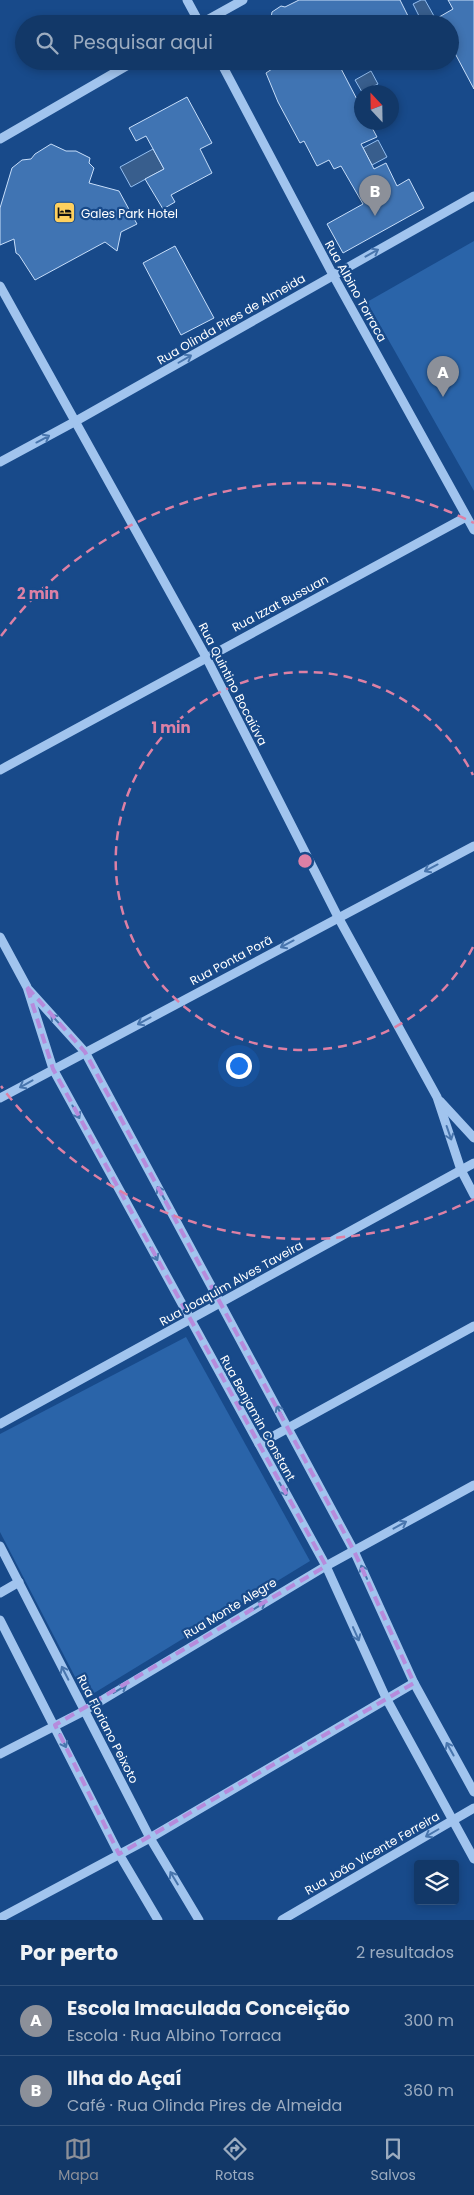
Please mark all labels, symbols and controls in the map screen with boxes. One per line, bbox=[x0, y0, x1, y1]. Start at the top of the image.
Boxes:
search box bbox=[15, 15, 459, 70]
icon: search bbox=[33, 29, 61, 57]
text: Pesquisar aqui bbox=[73, 29, 213, 56]
north arrow bbox=[354, 85, 399, 130]
pin: B bbox=[359, 175, 391, 216]
hotel icon: Gales Park Hotel bbox=[53, 201, 77, 225]
place label: Gales Park Hotel bbox=[81, 205, 178, 222]
street label: Rua Albino Torraca bbox=[321, 237, 391, 345]
one-way arrow bbox=[364, 248, 378, 258]
street label: Rua Olinda Pires de Almeida bbox=[154, 269, 308, 369]
one-way arrow bbox=[177, 354, 191, 364]
pin: A bbox=[427, 356, 459, 397]
one-way arrow bbox=[35, 434, 50, 443]
street label: Rua Izzat Bussuan bbox=[229, 570, 331, 636]
text: 2 min bbox=[17, 583, 59, 604]
street label: Rua Quintino Bocaiúva bbox=[195, 620, 271, 748]
text: 1 min bbox=[151, 717, 191, 738]
centre of rings bbox=[296, 852, 314, 870]
one-way arrow bbox=[424, 864, 439, 873]
street label: Rua Ponta Porã bbox=[187, 931, 275, 989]
one-way arrow bbox=[280, 939, 295, 949]
one-way arrow bbox=[50, 1013, 62, 1026]
one-way arrow bbox=[137, 1017, 152, 1026]
your location bbox=[226, 1053, 252, 1079]
one-way arrow bbox=[20, 1079, 34, 1089]
one-way arrow bbox=[71, 1104, 81, 1119]
one-way arrow bbox=[445, 1125, 454, 1141]
one-way arrow bbox=[156, 1185, 166, 1200]
street label: Rua Joaquim Alves Taveira bbox=[156, 1236, 306, 1330]
one-way arrow bbox=[149, 1247, 159, 1262]
street label: Rua Benjamin Constant bbox=[216, 1352, 300, 1484]
one-way arrow bbox=[275, 1405, 285, 1420]
one-way arrow bbox=[278, 1481, 288, 1496]
one-way arrow bbox=[393, 1520, 408, 1530]
one-way arrow bbox=[358, 1565, 368, 1580]
street label: Rua Monte Alegre bbox=[180, 1574, 280, 1642]
one-way arrow bbox=[252, 1600, 266, 1610]
one-way arrow bbox=[352, 1626, 362, 1641]
one-way arrow bbox=[60, 1666, 69, 1681]
street label: Rua Floriano Peixoto bbox=[73, 1672, 143, 1787]
one-way arrow bbox=[113, 1684, 127, 1694]
one-way arrow bbox=[59, 1733, 69, 1748]
one-way arrow bbox=[445, 1742, 455, 1757]
street label: Rua João Vicente Ferreira bbox=[301, 1807, 443, 1899]
one-way arrow bbox=[425, 1829, 440, 1838]
map controls bbox=[414, 1860, 459, 1905]
button: layers bbox=[414, 1860, 459, 1905]
one-way arrow bbox=[169, 1872, 179, 1886]
text: Por perto bbox=[20, 1938, 118, 1967]
text: 2 resultados bbox=[356, 1941, 454, 1964]
text: Escola Imaculada Conceição bbox=[67, 1995, 350, 2022]
text: A bbox=[30, 2009, 42, 2032]
text: 300 m bbox=[404, 2009, 454, 2032]
text: Escola · Rua Albino Torraca bbox=[67, 2024, 282, 2047]
text: Ilha do Açaí bbox=[67, 2065, 181, 2092]
text: B bbox=[31, 2079, 41, 2102]
text: 360 m bbox=[404, 2079, 454, 2102]
text: Café · Rua Olinda Pires de Almeida bbox=[67, 2094, 342, 2117]
tab: Mapa bbox=[58, 2135, 99, 2186]
tab: Rotas bbox=[215, 2135, 254, 2186]
tab: Salvos bbox=[371, 2135, 416, 2186]

